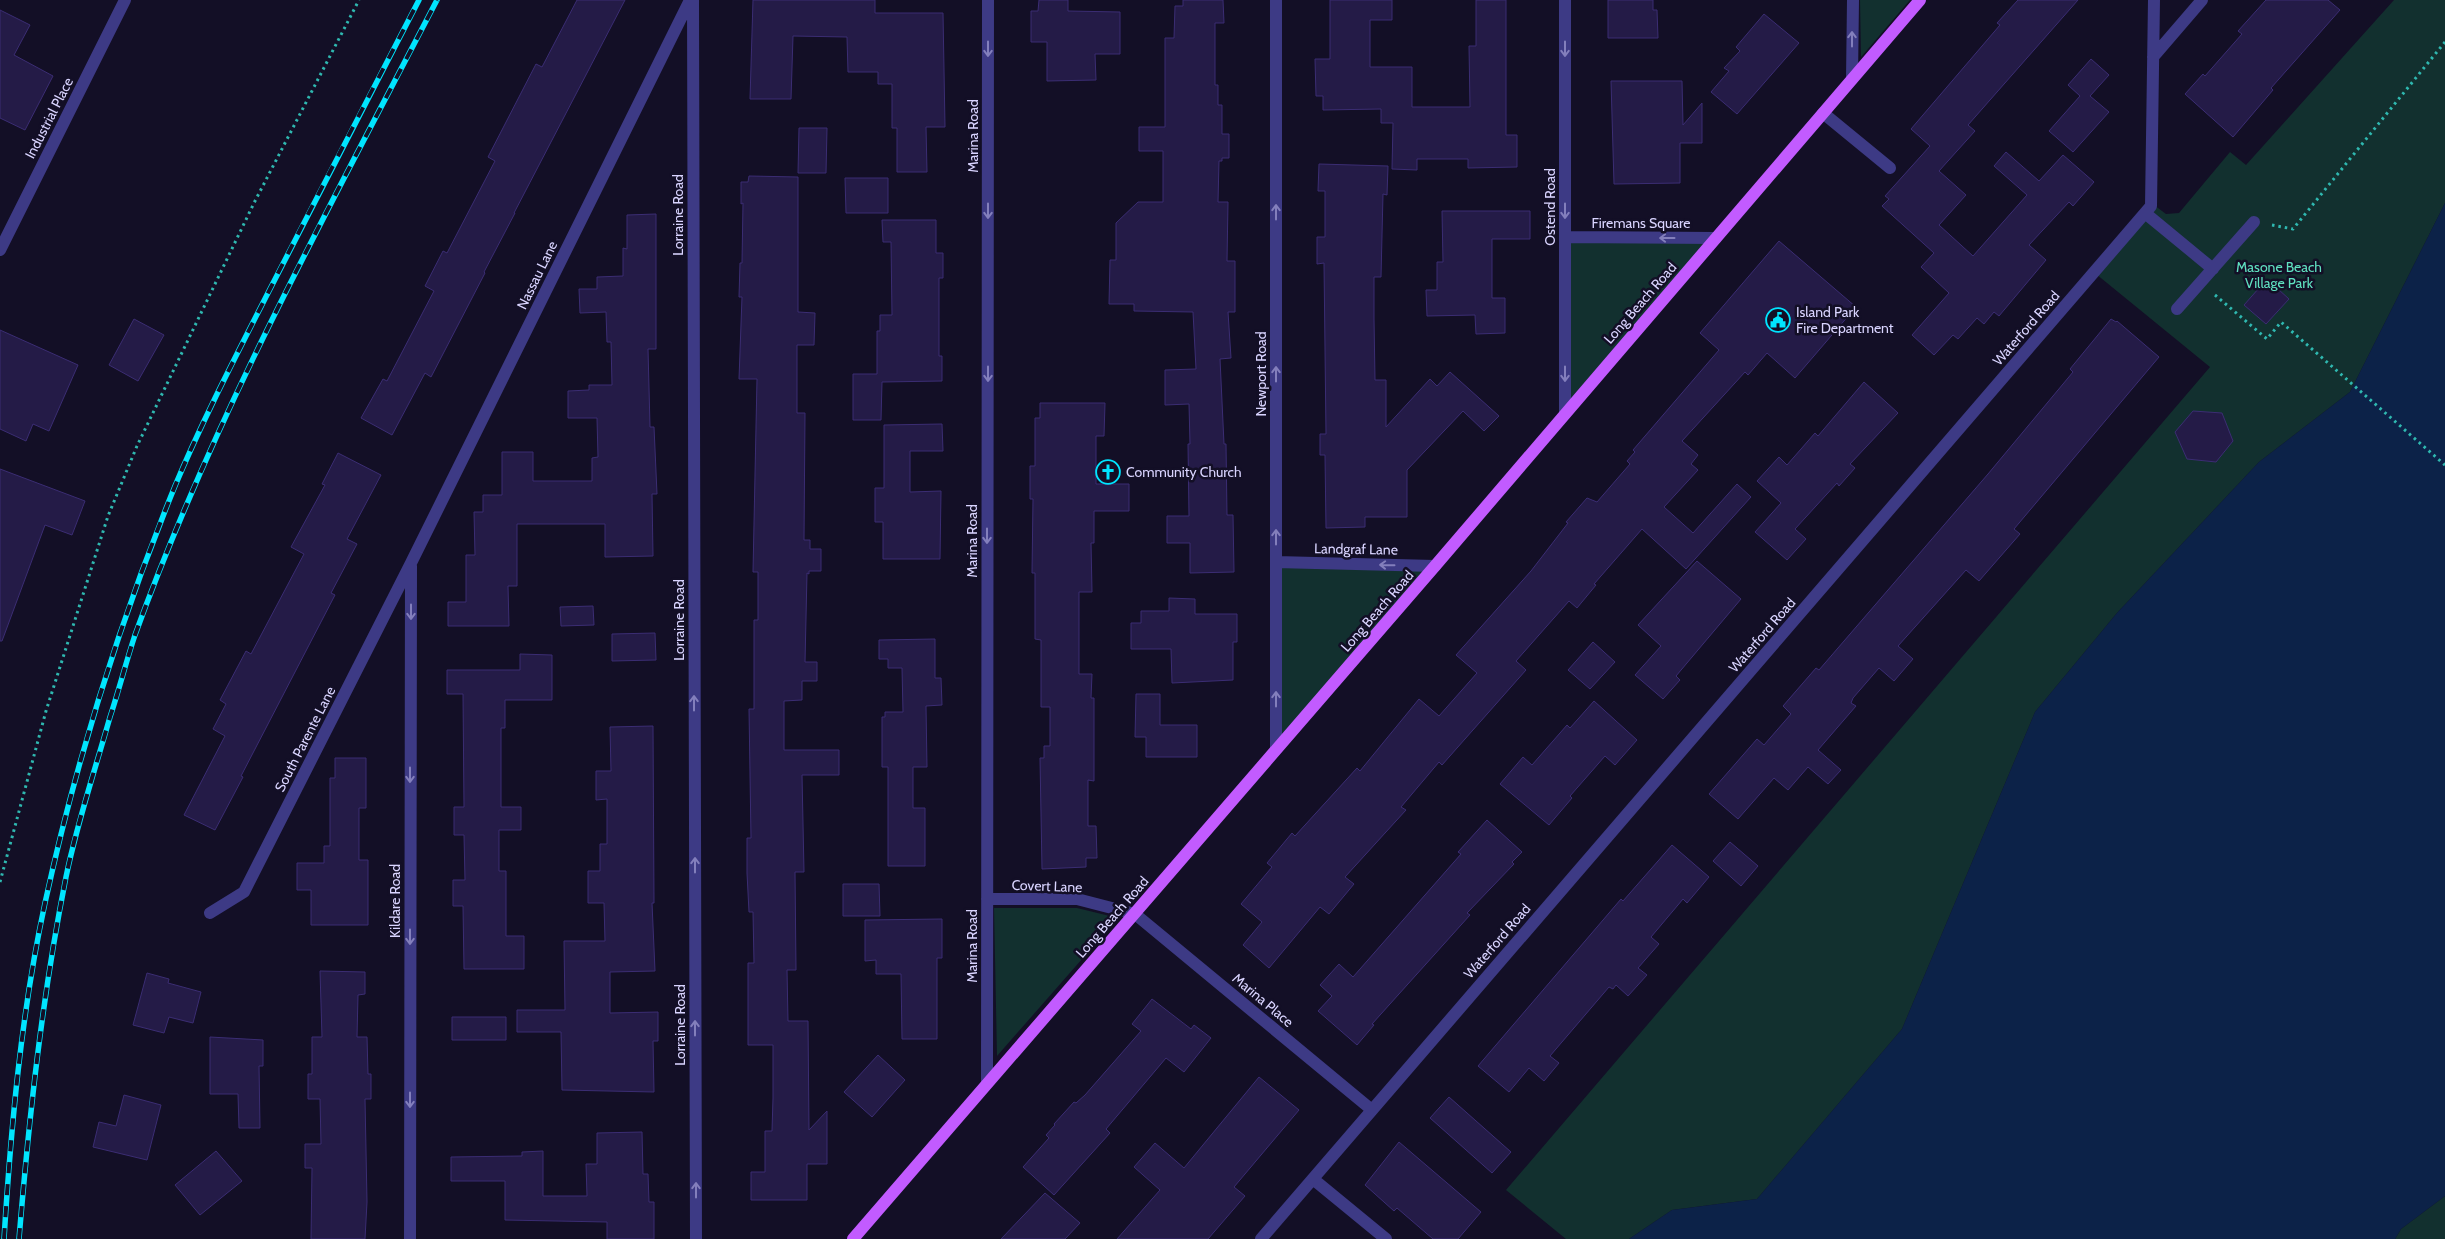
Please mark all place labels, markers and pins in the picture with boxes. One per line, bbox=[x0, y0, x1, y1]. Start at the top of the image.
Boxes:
place label: Island Park Fire Department bbox=[1796, 303, 1894, 337]
public building icon: Island Park Fire Department bbox=[1765, 307, 1791, 333]
church icon: Community Church bbox=[1095, 459, 1121, 485]
place label: Community Church bbox=[1126, 463, 1242, 481]

